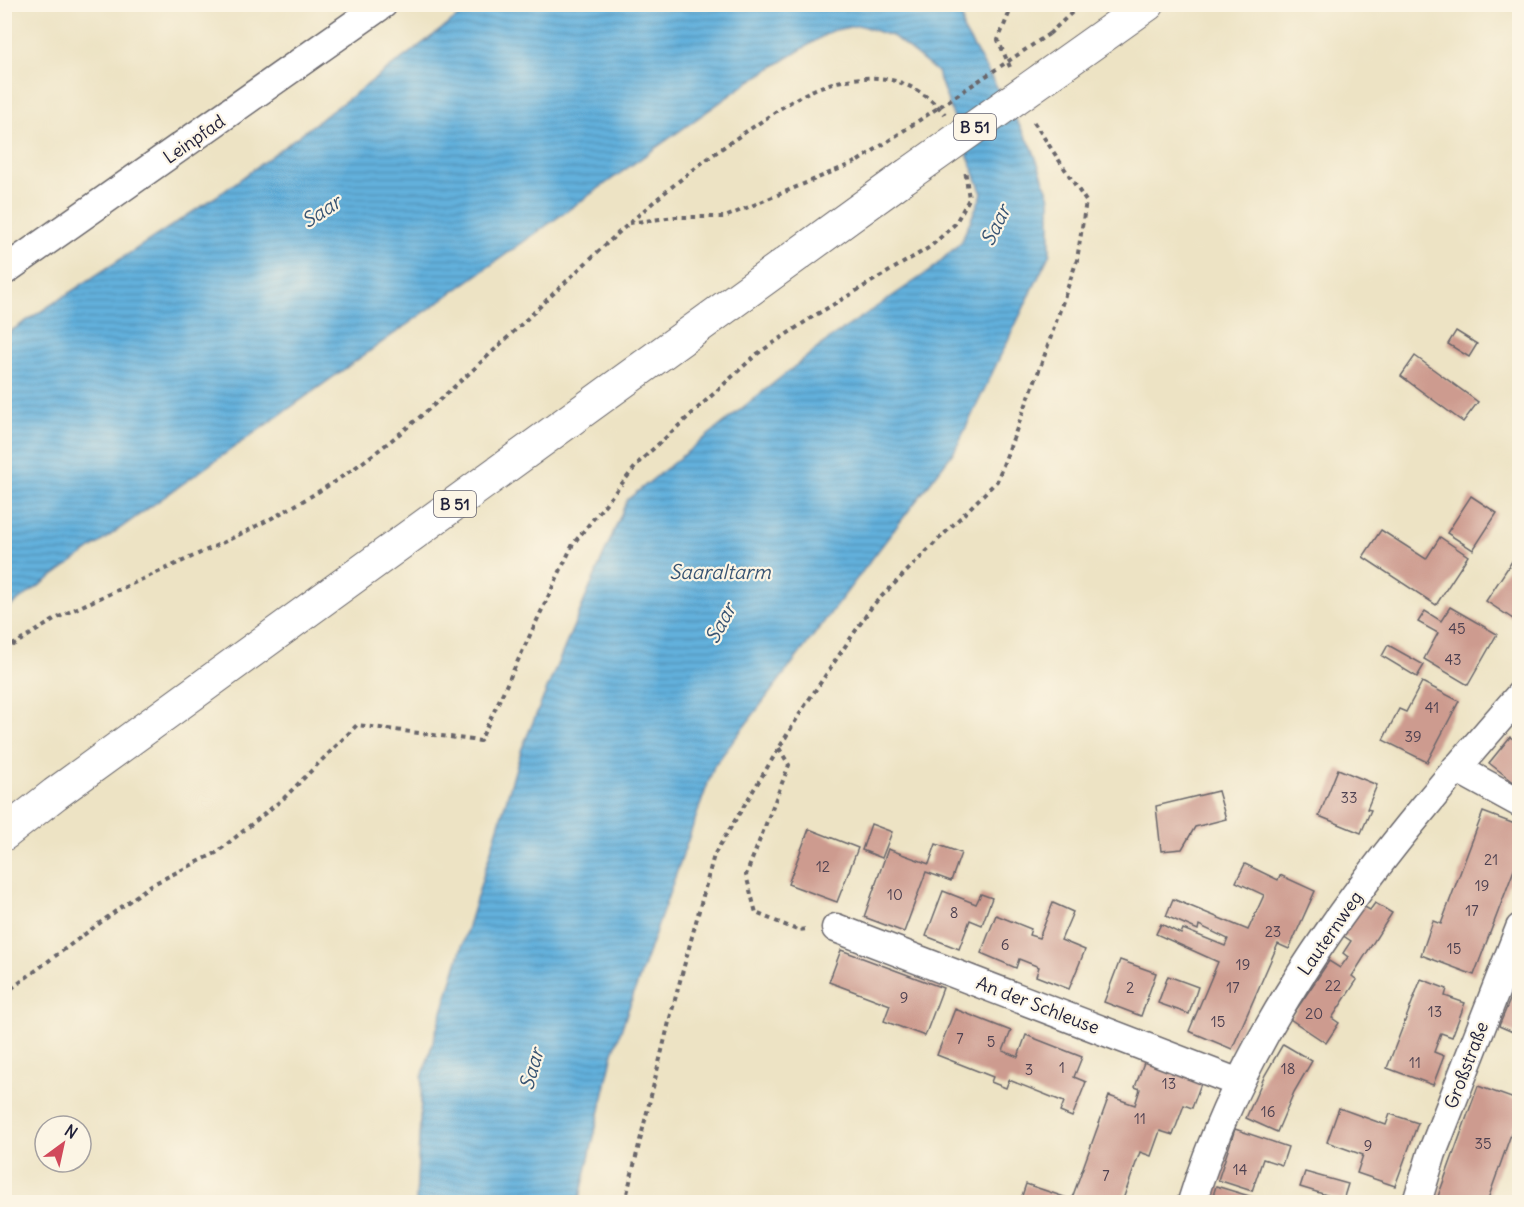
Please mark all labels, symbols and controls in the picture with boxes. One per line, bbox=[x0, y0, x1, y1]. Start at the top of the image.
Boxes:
street label: Leinpfad bbox=[159, 109, 230, 168]
road number: B 51 bbox=[954, 114, 996, 140]
water label: Saar bbox=[297, 188, 348, 233]
water label: Saar bbox=[975, 198, 1017, 249]
road number: B 51 bbox=[434, 491, 476, 517]
water label: Saaraltarm bbox=[669, 559, 771, 584]
water label: Saar bbox=[699, 596, 742, 647]
house number: 45 bbox=[1448, 619, 1466, 638]
house number: 43 bbox=[1444, 650, 1462, 669]
house number: 41 bbox=[1425, 698, 1439, 717]
house number: 39 bbox=[1404, 727, 1422, 746]
house number: 33 bbox=[1340, 788, 1358, 807]
house number: 21 bbox=[1484, 850, 1498, 869]
house number: 12 bbox=[816, 857, 830, 876]
house number: 19 bbox=[1475, 876, 1489, 895]
house number: 10 bbox=[887, 885, 903, 904]
street label: Lauternweg bbox=[1293, 886, 1367, 980]
house number: 17 bbox=[1465, 901, 1479, 920]
house number: 8 bbox=[950, 903, 958, 922]
house number: 23 bbox=[1265, 922, 1281, 941]
house number: 6 bbox=[1001, 935, 1009, 954]
house number: 15 bbox=[1447, 939, 1461, 958]
house number: 19 bbox=[1236, 955, 1250, 974]
street label: An der Schleuse bbox=[973, 971, 1103, 1039]
house number: 22 bbox=[1325, 976, 1341, 995]
house number: 2 bbox=[1126, 978, 1134, 997]
house number: 17 bbox=[1226, 978, 1240, 997]
house number: 9 bbox=[900, 988, 908, 1007]
house number: 13 bbox=[1428, 1002, 1442, 1021]
house number: 20 bbox=[1305, 1004, 1323, 1023]
house number: 15 bbox=[1211, 1012, 1225, 1031]
street label: Großstraße bbox=[1439, 1018, 1493, 1112]
house number: 7 bbox=[956, 1029, 964, 1048]
house number: 5 bbox=[987, 1032, 995, 1051]
water label: Saar bbox=[513, 1043, 550, 1093]
house number: 11 bbox=[1409, 1053, 1421, 1072]
house number: 1 bbox=[1059, 1058, 1065, 1077]
house number: 18 bbox=[1281, 1059, 1295, 1078]
house number: 3 bbox=[1025, 1060, 1033, 1079]
house number: 13 bbox=[1162, 1074, 1176, 1093]
house number: 16 bbox=[1261, 1102, 1275, 1121]
house number: 11 bbox=[1134, 1109, 1146, 1128]
north arrow bbox=[33, 1114, 93, 1174]
text: N bbox=[61, 1120, 81, 1143]
house number: 35 bbox=[1474, 1134, 1492, 1153]
house number: 9 bbox=[1364, 1136, 1372, 1155]
house number: 14 bbox=[1233, 1160, 1248, 1179]
house number: 7 bbox=[1102, 1166, 1110, 1185]

